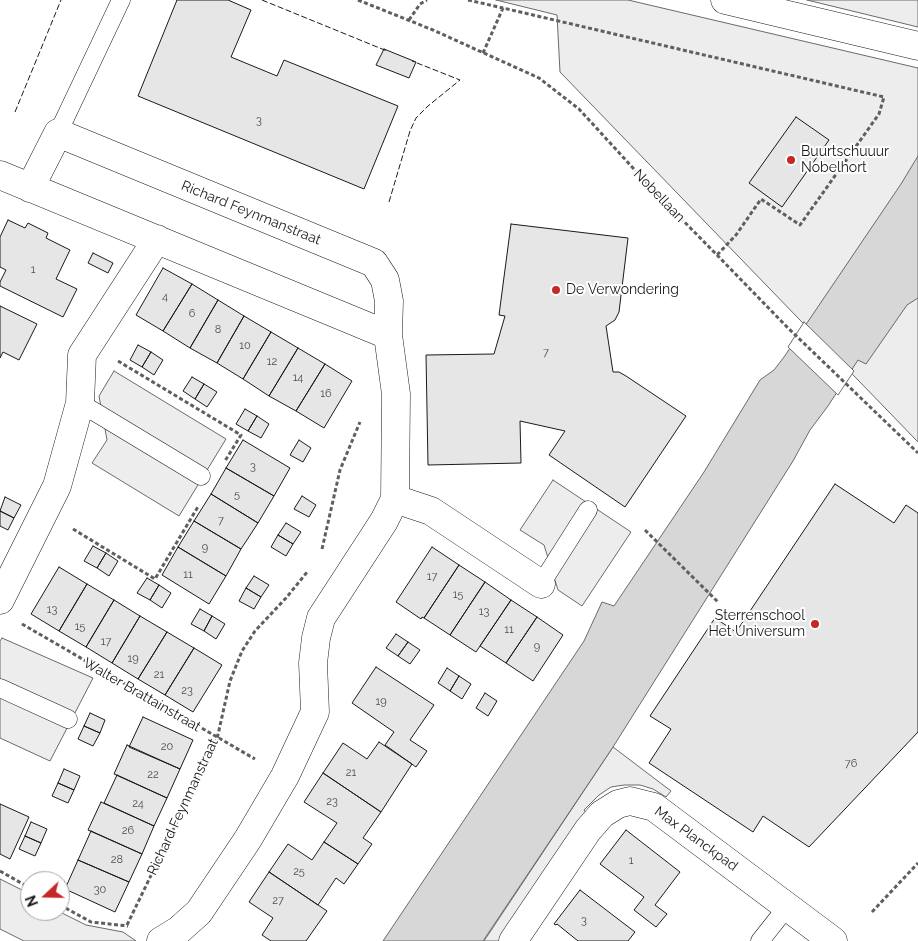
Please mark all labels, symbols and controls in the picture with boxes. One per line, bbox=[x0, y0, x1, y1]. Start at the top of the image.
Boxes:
house number: 3 bbox=[256, 114, 262, 128]
place label: Buurtschuuur Nobelhort bbox=[801, 144, 889, 176]
marker: Buurtschuuur Nobelhort bbox=[785, 154, 797, 166]
street label: Nobellaan bbox=[630, 166, 688, 226]
street label: Richard Feynmanstraat bbox=[179, 177, 323, 249]
house number: 1 bbox=[31, 263, 35, 277]
place label: De Verwondering bbox=[566, 282, 679, 298]
marker: De Verwondering bbox=[550, 284, 562, 296]
house number: 4 bbox=[162, 290, 168, 304]
house number: 6 bbox=[189, 307, 195, 321]
house number: 8 bbox=[215, 323, 221, 337]
house number: 10 bbox=[239, 339, 251, 353]
house number: 7 bbox=[543, 346, 549, 360]
house number: 12 bbox=[267, 355, 277, 369]
house number: 14 bbox=[293, 371, 303, 385]
house number: 16 bbox=[320, 387, 332, 401]
house number: 3 bbox=[250, 460, 256, 474]
house number: 5 bbox=[234, 488, 240, 502]
house number: 7 bbox=[218, 514, 224, 528]
house number: 9 bbox=[202, 541, 208, 555]
house number: 11 bbox=[183, 568, 193, 582]
house number: 17 bbox=[427, 570, 437, 584]
house number: 15 bbox=[453, 588, 463, 602]
house number: 13 bbox=[47, 603, 57, 617]
house number: 13 bbox=[479, 605, 489, 619]
place label: Sterrenschool Het Universum bbox=[708, 608, 805, 640]
marker: Sterrenschool Het Universum bbox=[809, 618, 821, 630]
house number: 15 bbox=[75, 620, 85, 634]
house number: 11 bbox=[504, 623, 514, 637]
house number: 17 bbox=[101, 635, 111, 649]
house number: 9 bbox=[534, 640, 540, 654]
house number: 19 bbox=[127, 652, 139, 666]
street label: Walter Brattainstraat bbox=[80, 655, 204, 735]
house number: 21 bbox=[154, 668, 164, 682]
house number: 23 bbox=[181, 684, 193, 698]
house number: 19 bbox=[375, 695, 387, 709]
street label: Richard Feynmanstraat bbox=[144, 736, 222, 878]
house number: 20 bbox=[161, 740, 173, 754]
house number: 76 bbox=[845, 757, 857, 771]
house number: 21 bbox=[346, 766, 356, 780]
house number: 22 bbox=[147, 768, 159, 782]
house number: 23 bbox=[326, 795, 338, 809]
house number: 24 bbox=[132, 797, 144, 811]
street label: Max Planckpad bbox=[651, 803, 741, 875]
house number: 26 bbox=[122, 824, 134, 838]
house number: 28 bbox=[111, 853, 123, 867]
house number: 1 bbox=[629, 854, 633, 868]
house number: 25 bbox=[293, 865, 305, 879]
north arrow bbox=[20, 871, 70, 921]
house number: 30 bbox=[94, 883, 106, 897]
text: N bbox=[23, 893, 41, 909]
house number: 27 bbox=[272, 894, 284, 908]
house number: 3 bbox=[581, 914, 587, 928]

